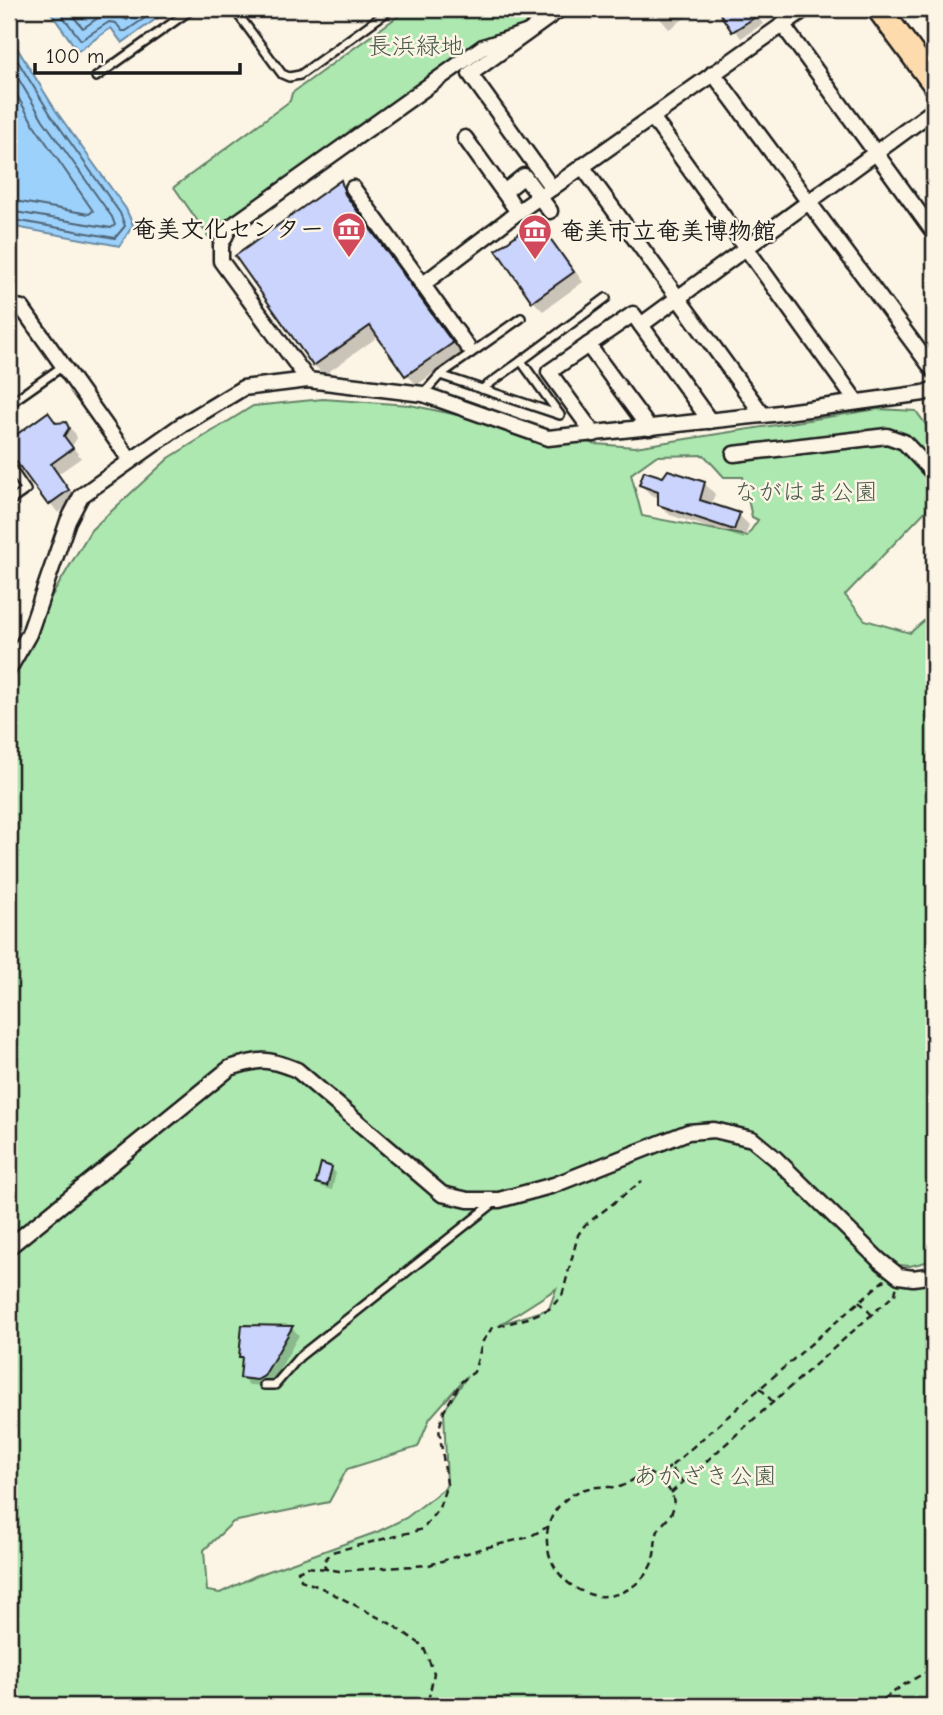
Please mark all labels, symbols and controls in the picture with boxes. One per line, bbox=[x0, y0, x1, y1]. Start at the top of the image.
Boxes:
scale bar bbox=[35, 32, 240, 76]
park label: 長浜緑地 bbox=[368, 32, 464, 60]
text: 100 m bbox=[46, 44, 104, 68]
museum icon: 奄美文化センター bbox=[330, 210, 368, 259]
museum icon: 奄美市立奄美博物館 bbox=[516, 212, 554, 261]
place label: 奄美文化センター bbox=[132, 215, 324, 243]
place label: 奄美市立奄美博物館 bbox=[560, 217, 776, 245]
park label: ながはま公園 bbox=[734, 478, 878, 506]
park label: あかざき公園 bbox=[633, 1462, 777, 1490]

